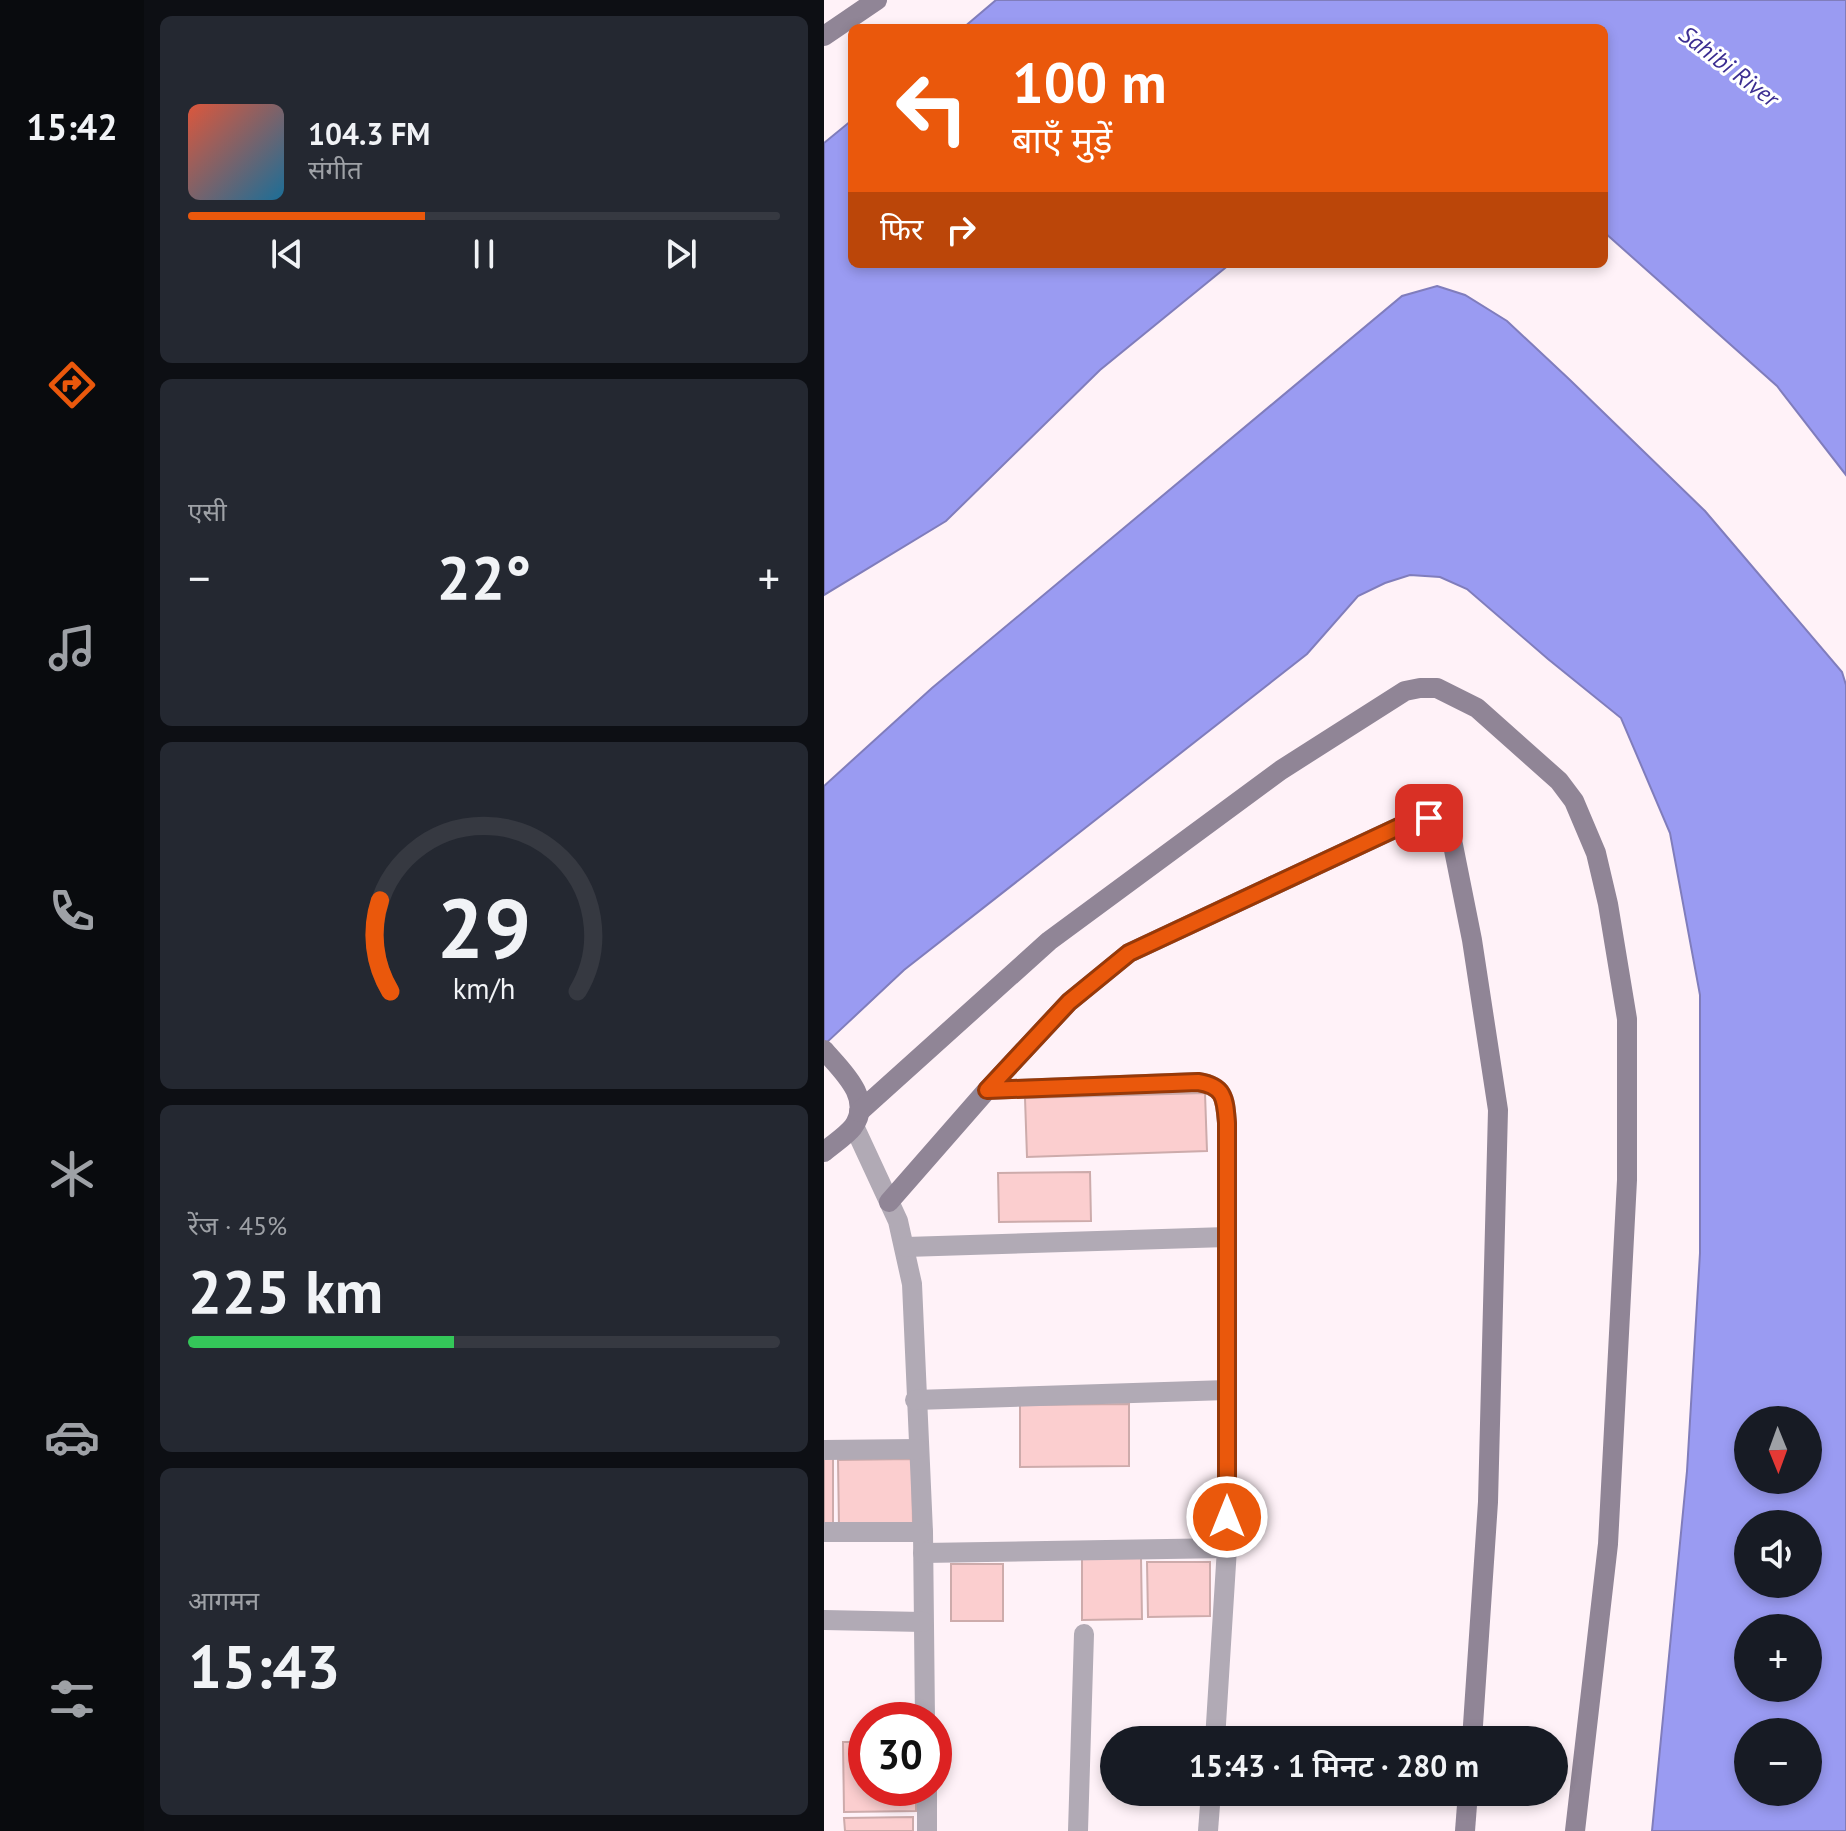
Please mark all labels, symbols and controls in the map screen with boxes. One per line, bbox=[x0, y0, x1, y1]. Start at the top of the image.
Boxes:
water label: Sahibi River bbox=[1673, 19, 1787, 115]
text: 100 m bbox=[1012, 46, 1167, 118]
icon: left bbox=[880, 56, 984, 160]
text: 15:42 bbox=[26, 103, 118, 150]
text: 104.3 FM bbox=[308, 114, 430, 153]
text: बाएँ मुड़ें bbox=[1012, 116, 1112, 163]
text: संगीत bbox=[308, 153, 362, 186]
icon: right bbox=[939, 208, 983, 252]
text: फिर bbox=[880, 209, 923, 248]
icon: previous bbox=[265, 232, 309, 276]
icon: pause bbox=[462, 232, 506, 276]
icon: next bbox=[659, 232, 703, 276]
icon: directions bbox=[44, 357, 100, 413]
text: एसी bbox=[188, 495, 227, 528]
text: 22° bbox=[437, 538, 531, 616]
text: − bbox=[188, 549, 210, 606]
text: + bbox=[758, 549, 780, 606]
icon: music bbox=[44, 620, 100, 676]
pin bbox=[1395, 784, 1463, 852]
icon: arrive bbox=[1407, 796, 1451, 840]
text: 29 bbox=[437, 872, 531, 980]
icon: phone bbox=[44, 883, 100, 939]
text: km/h bbox=[453, 970, 515, 1007]
icon: climate bbox=[44, 1146, 100, 1202]
text: रेंज · 45% bbox=[188, 1209, 287, 1242]
text: 225 km bbox=[188, 1252, 383, 1330]
north arrow bbox=[1734, 1406, 1822, 1494]
map controls bbox=[1734, 1406, 1822, 1806]
icon: car bbox=[44, 1409, 100, 1465]
position arrow bbox=[1185, 1475, 1269, 1559]
button: sound bbox=[1734, 1510, 1822, 1598]
text: आगमन bbox=[188, 1584, 259, 1617]
button: + bbox=[1734, 1614, 1822, 1702]
text: 15:43 bbox=[188, 1627, 340, 1705]
icon: filters bbox=[44, 1671, 100, 1727]
speed limit sign: 30 bbox=[848, 1702, 952, 1806]
button: − bbox=[1734, 1718, 1822, 1806]
text: 15:43 · 1 मिनट · 280 m bbox=[1189, 1746, 1479, 1785]

